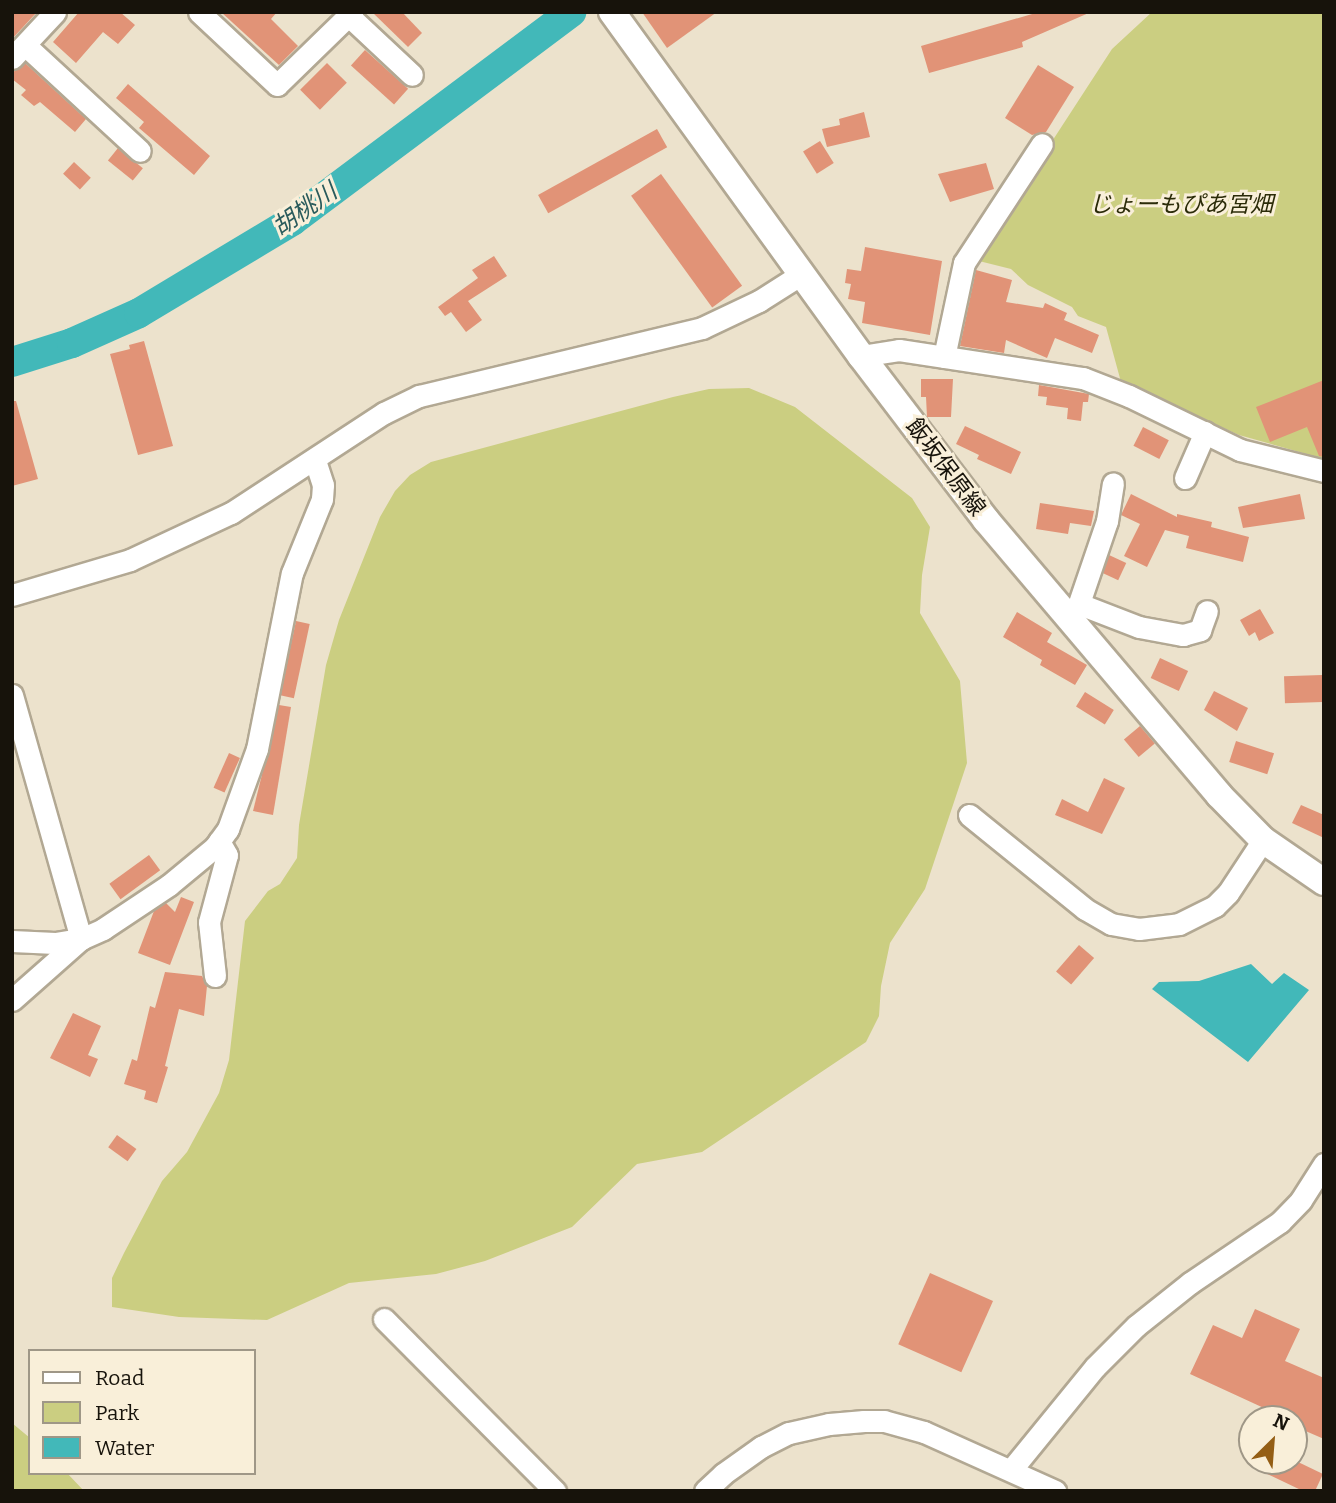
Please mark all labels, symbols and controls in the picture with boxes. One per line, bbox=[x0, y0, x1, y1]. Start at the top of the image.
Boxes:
water label: 胡桃川 bbox=[267, 178, 343, 242]
park label: じょーもぴあ宮畑 bbox=[1089, 190, 1273, 218]
street label: 飯坂保原線 bbox=[900, 413, 992, 521]
legend bbox=[28, 1349, 256, 1475]
text: Road bbox=[95, 1365, 144, 1391]
text: Park bbox=[95, 1400, 139, 1426]
north arrow bbox=[1238, 1405, 1308, 1475]
text: N bbox=[1270, 1409, 1293, 1436]
text: Water bbox=[95, 1435, 154, 1461]

